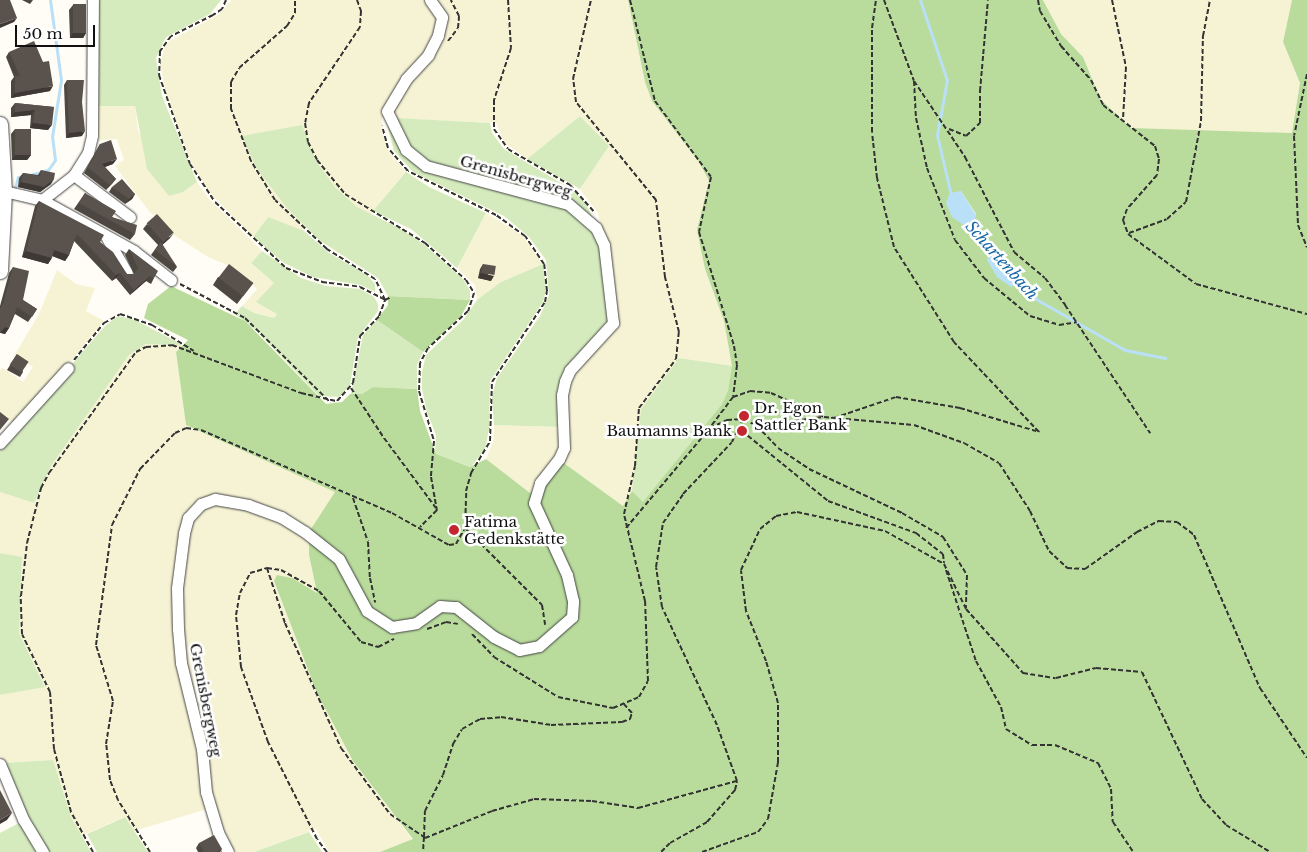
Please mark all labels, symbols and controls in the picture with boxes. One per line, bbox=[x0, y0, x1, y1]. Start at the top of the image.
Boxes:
scale bar bbox=[18, 15, 98, 47]
text: 50 m bbox=[23, 24, 63, 43]
street label: Grenisbergweg bbox=[458, 151, 574, 201]
water label: Schartenbach bbox=[962, 217, 1042, 303]
place label: Dr. Egon Sattler Bank bbox=[754, 398, 848, 433]
marker: Dr. Egon Sattler Bank bbox=[738, 410, 750, 422]
place label: Baumanns Bank bbox=[607, 422, 732, 440]
marker: Baumanns Bank bbox=[736, 425, 748, 437]
place label: Fatima Gedenkstätte bbox=[464, 512, 565, 547]
marker: Fatima Gedenkstätte bbox=[448, 524, 460, 536]
street label: Grenisbergweg bbox=[186, 642, 226, 758]

